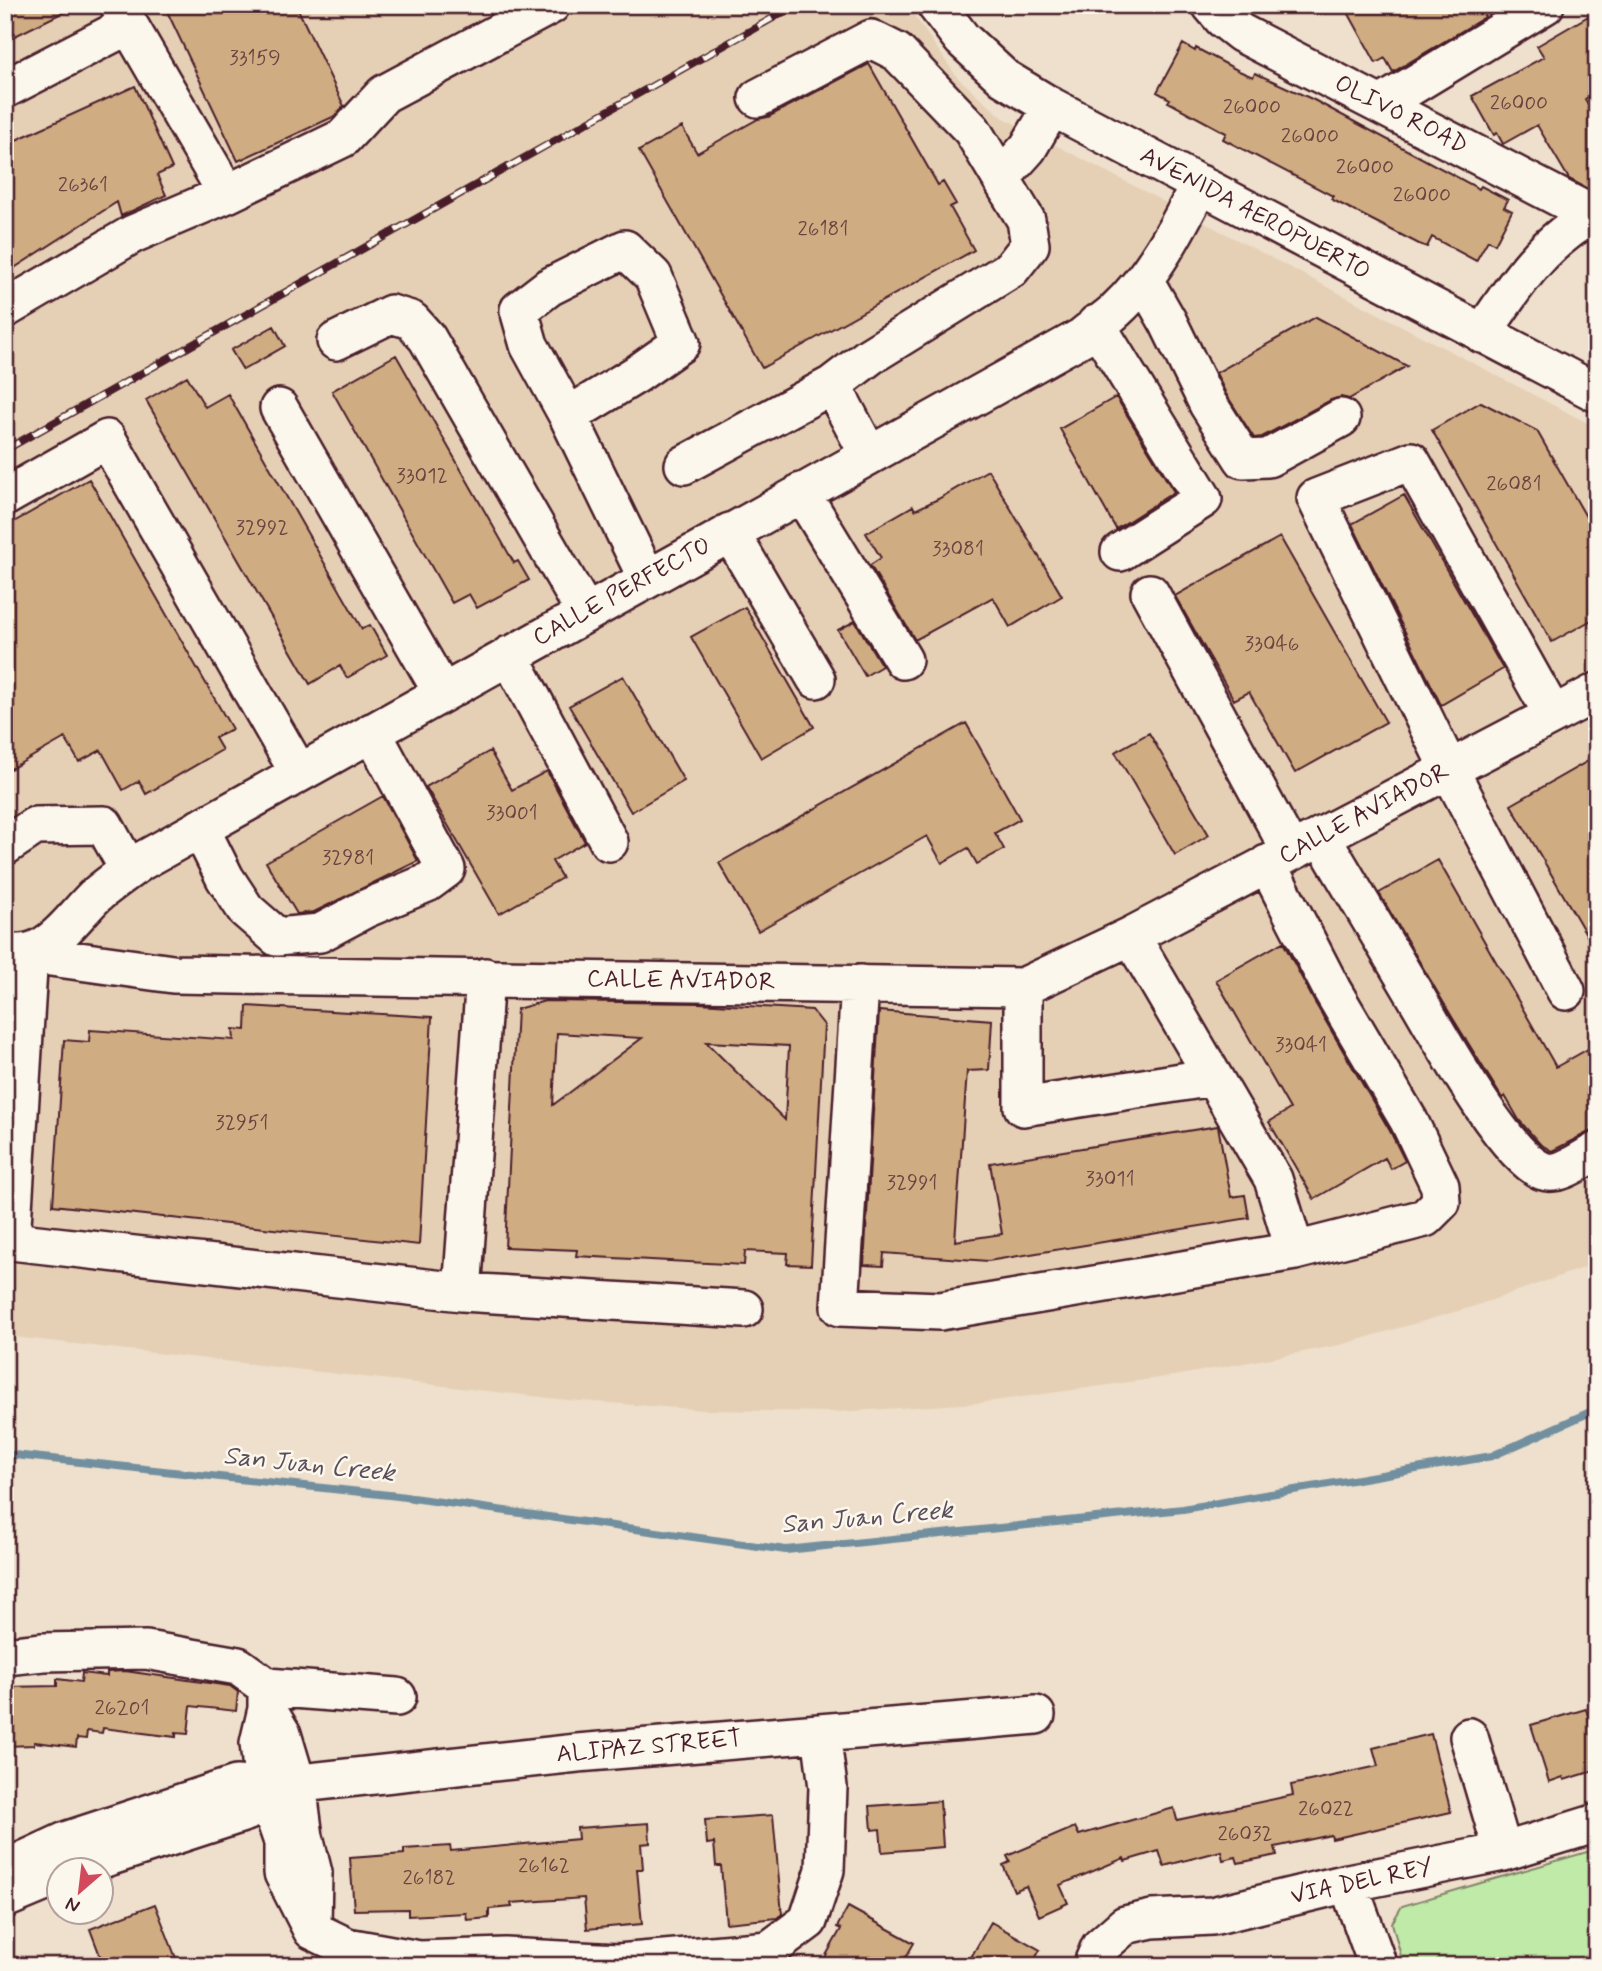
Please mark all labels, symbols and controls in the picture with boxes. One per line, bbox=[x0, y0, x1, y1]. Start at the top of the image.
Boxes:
house number: 33159 bbox=[229, 44, 281, 72]
street label: OLIVO ROAD bbox=[1329, 68, 1473, 162]
house number: 26000 bbox=[1490, 89, 1548, 117]
house number: 26000 bbox=[1223, 93, 1281, 121]
house number: 26000 bbox=[1281, 122, 1339, 150]
street label: AVENIDA AEROPUERTO bbox=[1135, 140, 1375, 288]
house number: 26000 bbox=[1336, 153, 1394, 181]
house number: 26361 bbox=[58, 171, 108, 199]
house number: 26000 bbox=[1393, 181, 1451, 209]
house number: 26181 bbox=[798, 215, 848, 243]
house number: 33012 bbox=[396, 462, 448, 490]
house number: 26081 bbox=[1486, 470, 1542, 498]
house number: 32992 bbox=[235, 514, 289, 542]
street label: CALLE PERFECTO bbox=[528, 530, 716, 654]
house number: 33081 bbox=[932, 535, 984, 563]
house number: 33046 bbox=[1245, 630, 1299, 658]
street label: CALLE AVIADOR bbox=[1274, 756, 1455, 872]
house number: 33001 bbox=[486, 799, 538, 827]
house number: 32981 bbox=[322, 844, 374, 872]
street label: CALLE AVIADOR bbox=[587, 964, 776, 998]
house number: 33041 bbox=[1275, 1031, 1327, 1059]
house number: 32951 bbox=[215, 1109, 269, 1137]
house number: 33011 bbox=[1085, 1165, 1135, 1193]
house number: 32991 bbox=[887, 1169, 937, 1197]
water label: San Juan Creek bbox=[222, 1439, 398, 1491]
water label: San Juan Creek bbox=[780, 1493, 956, 1542]
house number: 26201 bbox=[94, 1694, 150, 1722]
street label: ALIPAZ STREET bbox=[555, 1723, 743, 1771]
house number: 26022 bbox=[1298, 1795, 1354, 1823]
house number: 26032 bbox=[1217, 1820, 1273, 1848]
house number: 26162 bbox=[518, 1852, 570, 1880]
street label: VIA DEL REY bbox=[1288, 1852, 1436, 1912]
north arrow bbox=[46, 1856, 116, 1926]
house number: 26182 bbox=[402, 1864, 456, 1892]
text: N bbox=[61, 1891, 84, 1919]

